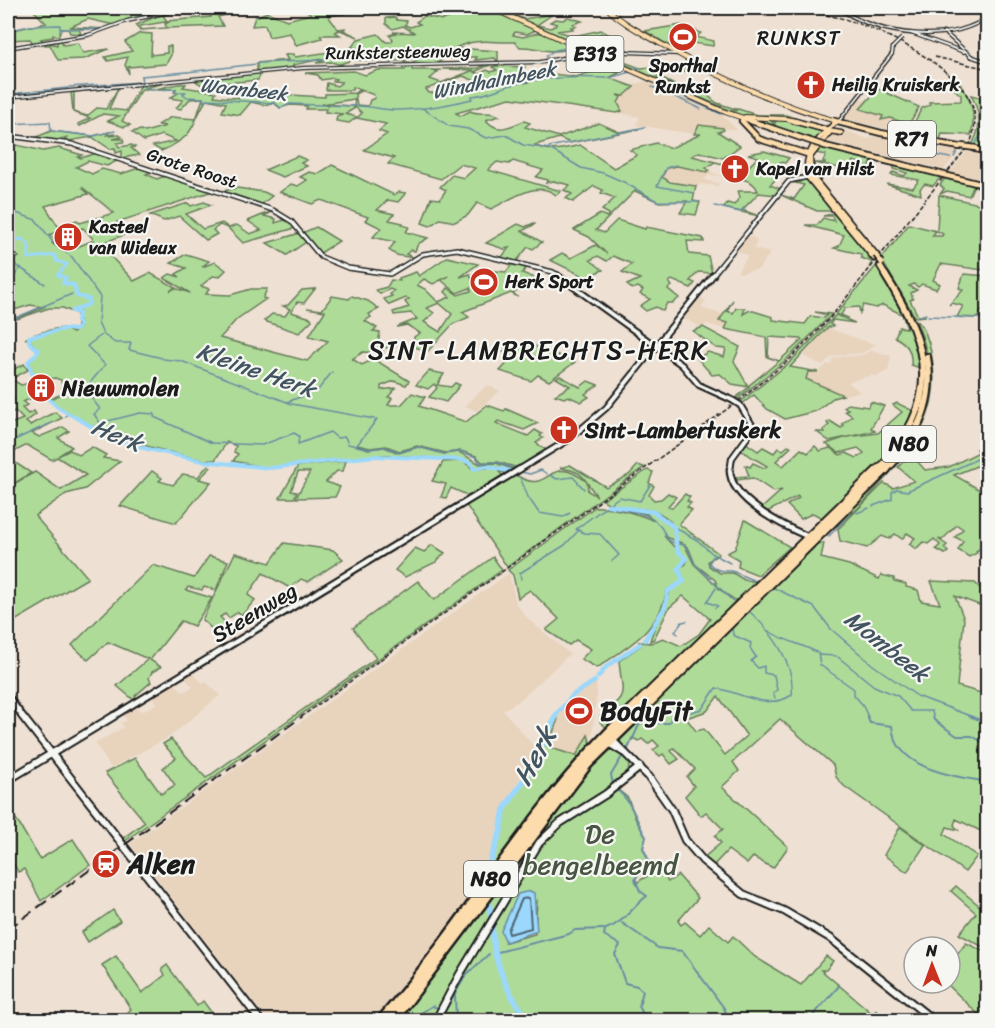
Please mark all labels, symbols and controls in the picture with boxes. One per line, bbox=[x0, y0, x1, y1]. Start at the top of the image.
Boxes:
sports icon: Sporthal Runkst bbox=[667, 21, 699, 53]
district label: RUNKST bbox=[757, 21, 841, 56]
street label: Runkstersteenweg bbox=[325, 35, 471, 69]
road number: E313 bbox=[566, 36, 624, 72]
place label: Sporthal Runkst bbox=[648, 50, 718, 103]
water label: Windhalmbeek bbox=[429, 51, 561, 110]
water label: Waanbeek bbox=[199, 68, 291, 112]
church icon: Heilig Kruiskerk bbox=[795, 69, 827, 101]
place label: Heilig Kruiskerk bbox=[831, 69, 960, 101]
road number: R71 bbox=[888, 121, 936, 157]
street label: Grote Roost bbox=[142, 138, 242, 198]
church icon: Kapel van Hilst bbox=[719, 153, 751, 185]
place label: Kapel van Hilst bbox=[755, 153, 875, 185]
place label: Kasteel van Wideux bbox=[88, 211, 177, 264]
building icon: Kasteel van Wideux bbox=[52, 221, 84, 253]
sports icon: Herk Sport bbox=[468, 266, 500, 298]
place label: Herk Sport bbox=[504, 266, 594, 298]
district label: SINT-LAMBRECHTS-HERK bbox=[368, 327, 708, 373]
water label: Kleine Herk bbox=[191, 330, 324, 411]
place label: Nieuwmolen bbox=[61, 369, 179, 408]
building icon: Nieuwmolen bbox=[25, 372, 57, 404]
water label: Herk bbox=[85, 406, 152, 465]
place label: Sint-Lambertuskerk bbox=[584, 411, 782, 450]
church icon: Sint-Lambertuskerk bbox=[548, 414, 580, 446]
road number: N80 bbox=[882, 426, 936, 462]
street label: Steenweg bbox=[204, 571, 305, 654]
water label: Mombeek bbox=[835, 599, 940, 694]
place label: BodyFit bbox=[600, 687, 694, 735]
sports icon: BodyFit bbox=[563, 695, 595, 727]
water label: Herk bbox=[499, 715, 572, 794]
park label: De bengelbeemd bbox=[523, 810, 679, 889]
place label: Alken bbox=[126, 840, 196, 888]
station icon: Alken bbox=[90, 848, 122, 880]
road number: N80 bbox=[464, 861, 518, 897]
north arrow bbox=[902, 935, 962, 995]
text: N bbox=[925, 936, 938, 965]

